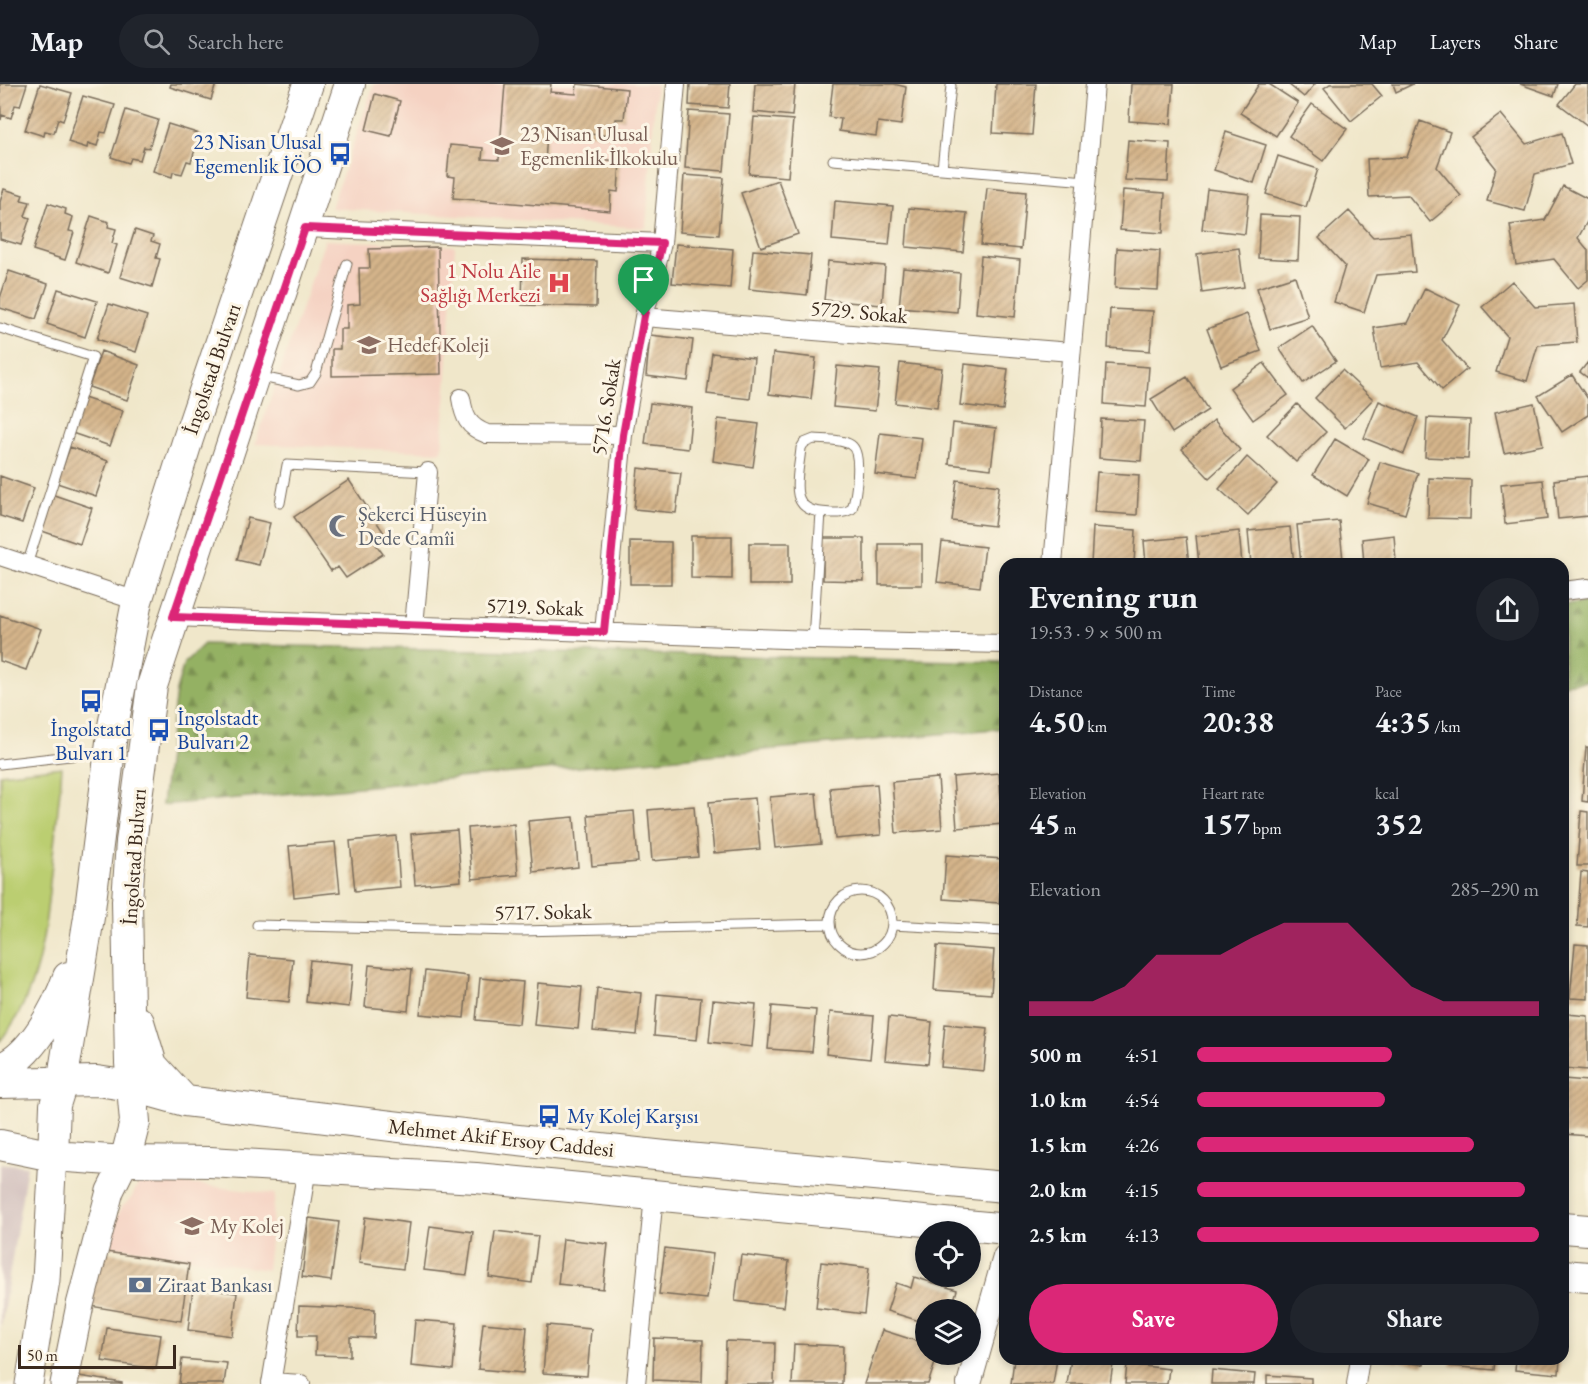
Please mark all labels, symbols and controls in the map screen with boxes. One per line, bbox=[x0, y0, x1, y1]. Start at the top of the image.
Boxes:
search box bbox=[119, 14, 539, 68]
text: Map bbox=[30, 23, 83, 59]
icon: search bbox=[140, 25, 173, 58]
text: Search here bbox=[188, 27, 283, 56]
text: Map bbox=[1359, 28, 1397, 55]
text: Layers bbox=[1430, 28, 1481, 55]
text: Share bbox=[1514, 28, 1558, 55]
place label: 23 Nisan Ulusal Egemenlik İlkokulu bbox=[520, 120, 678, 171]
place label: 23 Nisan Ulusal Egemenlik İÖO bbox=[194, 128, 322, 179]
school or university icon: 23 Nisan Ulusal Egemenlik İlkokulu bbox=[489, 133, 515, 159]
bus stop icon: 23 Nisan Ulusal Egemenlik İÖO bbox=[327, 141, 353, 167]
pin bbox=[618, 254, 669, 316]
place label: 1 Nolu Aile Sağlığı Merkezi bbox=[420, 257, 541, 308]
icon: arrive bbox=[627, 263, 660, 296]
hospital icon: 1 Nolu Aile Sağlığı Merkezi bbox=[546, 270, 572, 296]
street label: 5729. Sokak bbox=[809, 294, 910, 329]
street label: İngolstad Bulvarı bbox=[176, 300, 247, 438]
place label: Hedef Koleji bbox=[387, 331, 489, 358]
school or university icon: Hedef Koleji bbox=[356, 332, 382, 358]
street label: 5716. Sokak bbox=[585, 356, 627, 457]
place label: Şekerci Hüseyin Dede Camîi bbox=[358, 500, 487, 551]
mosque icon: Şekerci Hüseyin Dede Camîi bbox=[327, 513, 353, 539]
text: Evening run bbox=[1029, 575, 1198, 618]
button: share bbox=[1476, 578, 1539, 641]
street label: 5719. Sokak bbox=[486, 591, 585, 622]
text: 19:53 · 9 × 500 m bbox=[1029, 619, 1162, 645]
text: Distance bbox=[1029, 681, 1082, 702]
text: Time bbox=[1202, 681, 1235, 702]
text: Pace bbox=[1375, 681, 1402, 702]
bus stop icon: İngolstatd Bulvarı 1 bbox=[78, 688, 104, 714]
text: 4.50 bbox=[1029, 702, 1084, 741]
text: 20:38 bbox=[1202, 702, 1274, 741]
text: 4:35 bbox=[1375, 702, 1431, 741]
place label: İngolstadt Bulvarı 2 bbox=[177, 704, 259, 755]
place label: İngolstatd Bulvarı 1 bbox=[50, 715, 132, 766]
text: km bbox=[1084, 716, 1107, 737]
text: /km bbox=[1431, 716, 1461, 737]
bus stop icon: İngolstadt Bulvarı 2 bbox=[146, 717, 172, 743]
text: Elevation bbox=[1029, 783, 1087, 804]
text: Heart rate bbox=[1202, 783, 1264, 804]
text: kcal bbox=[1375, 783, 1399, 804]
street label: İngolstad Bulvarı bbox=[115, 788, 152, 926]
text: 45 bbox=[1029, 804, 1061, 843]
text: 157 bbox=[1202, 804, 1250, 843]
text: 352 bbox=[1375, 804, 1423, 843]
text: m bbox=[1061, 818, 1076, 839]
text: bpm bbox=[1250, 818, 1282, 839]
text: Elevation bbox=[1029, 876, 1101, 902]
text: 285–290 m bbox=[1451, 876, 1539, 902]
street label: 5717. Sokak bbox=[494, 897, 593, 926]
text: 500 m bbox=[1029, 1042, 1082, 1068]
text: 4:51 bbox=[1125, 1042, 1159, 1068]
text: 1.0 km bbox=[1029, 1087, 1087, 1113]
text: 4:54 bbox=[1125, 1087, 1159, 1113]
place label: My Kolej Karşısı bbox=[567, 1102, 699, 1129]
bus stop icon: My Kolej Karşısı bbox=[536, 1103, 562, 1129]
street label: Mehmet Akif Ersoy Caddesi bbox=[387, 1112, 615, 1163]
text: 1.5 km bbox=[1029, 1132, 1087, 1158]
text: 4:26 bbox=[1125, 1132, 1159, 1158]
text: 2.0 km bbox=[1029, 1177, 1087, 1203]
text: 4:15 bbox=[1125, 1177, 1159, 1203]
place label: My Kolej bbox=[210, 1212, 284, 1239]
school or university icon: My Kolej bbox=[179, 1213, 205, 1239]
map controls bbox=[915, 1221, 981, 1365]
button: locate bbox=[915, 1221, 981, 1287]
text: 2.5 km bbox=[1029, 1222, 1087, 1248]
text: 4:13 bbox=[1125, 1222, 1159, 1248]
place label: Ziraat Bankası bbox=[158, 1271, 272, 1298]
bank icon: Ziraat Bankası bbox=[127, 1272, 153, 1298]
button: Save bbox=[1029, 1284, 1278, 1353]
button: Share bbox=[1290, 1284, 1539, 1353]
button: layers bbox=[915, 1299, 981, 1365]
scale bar bbox=[18, 1342, 176, 1370]
text: 50 m bbox=[27, 1345, 58, 1366]

